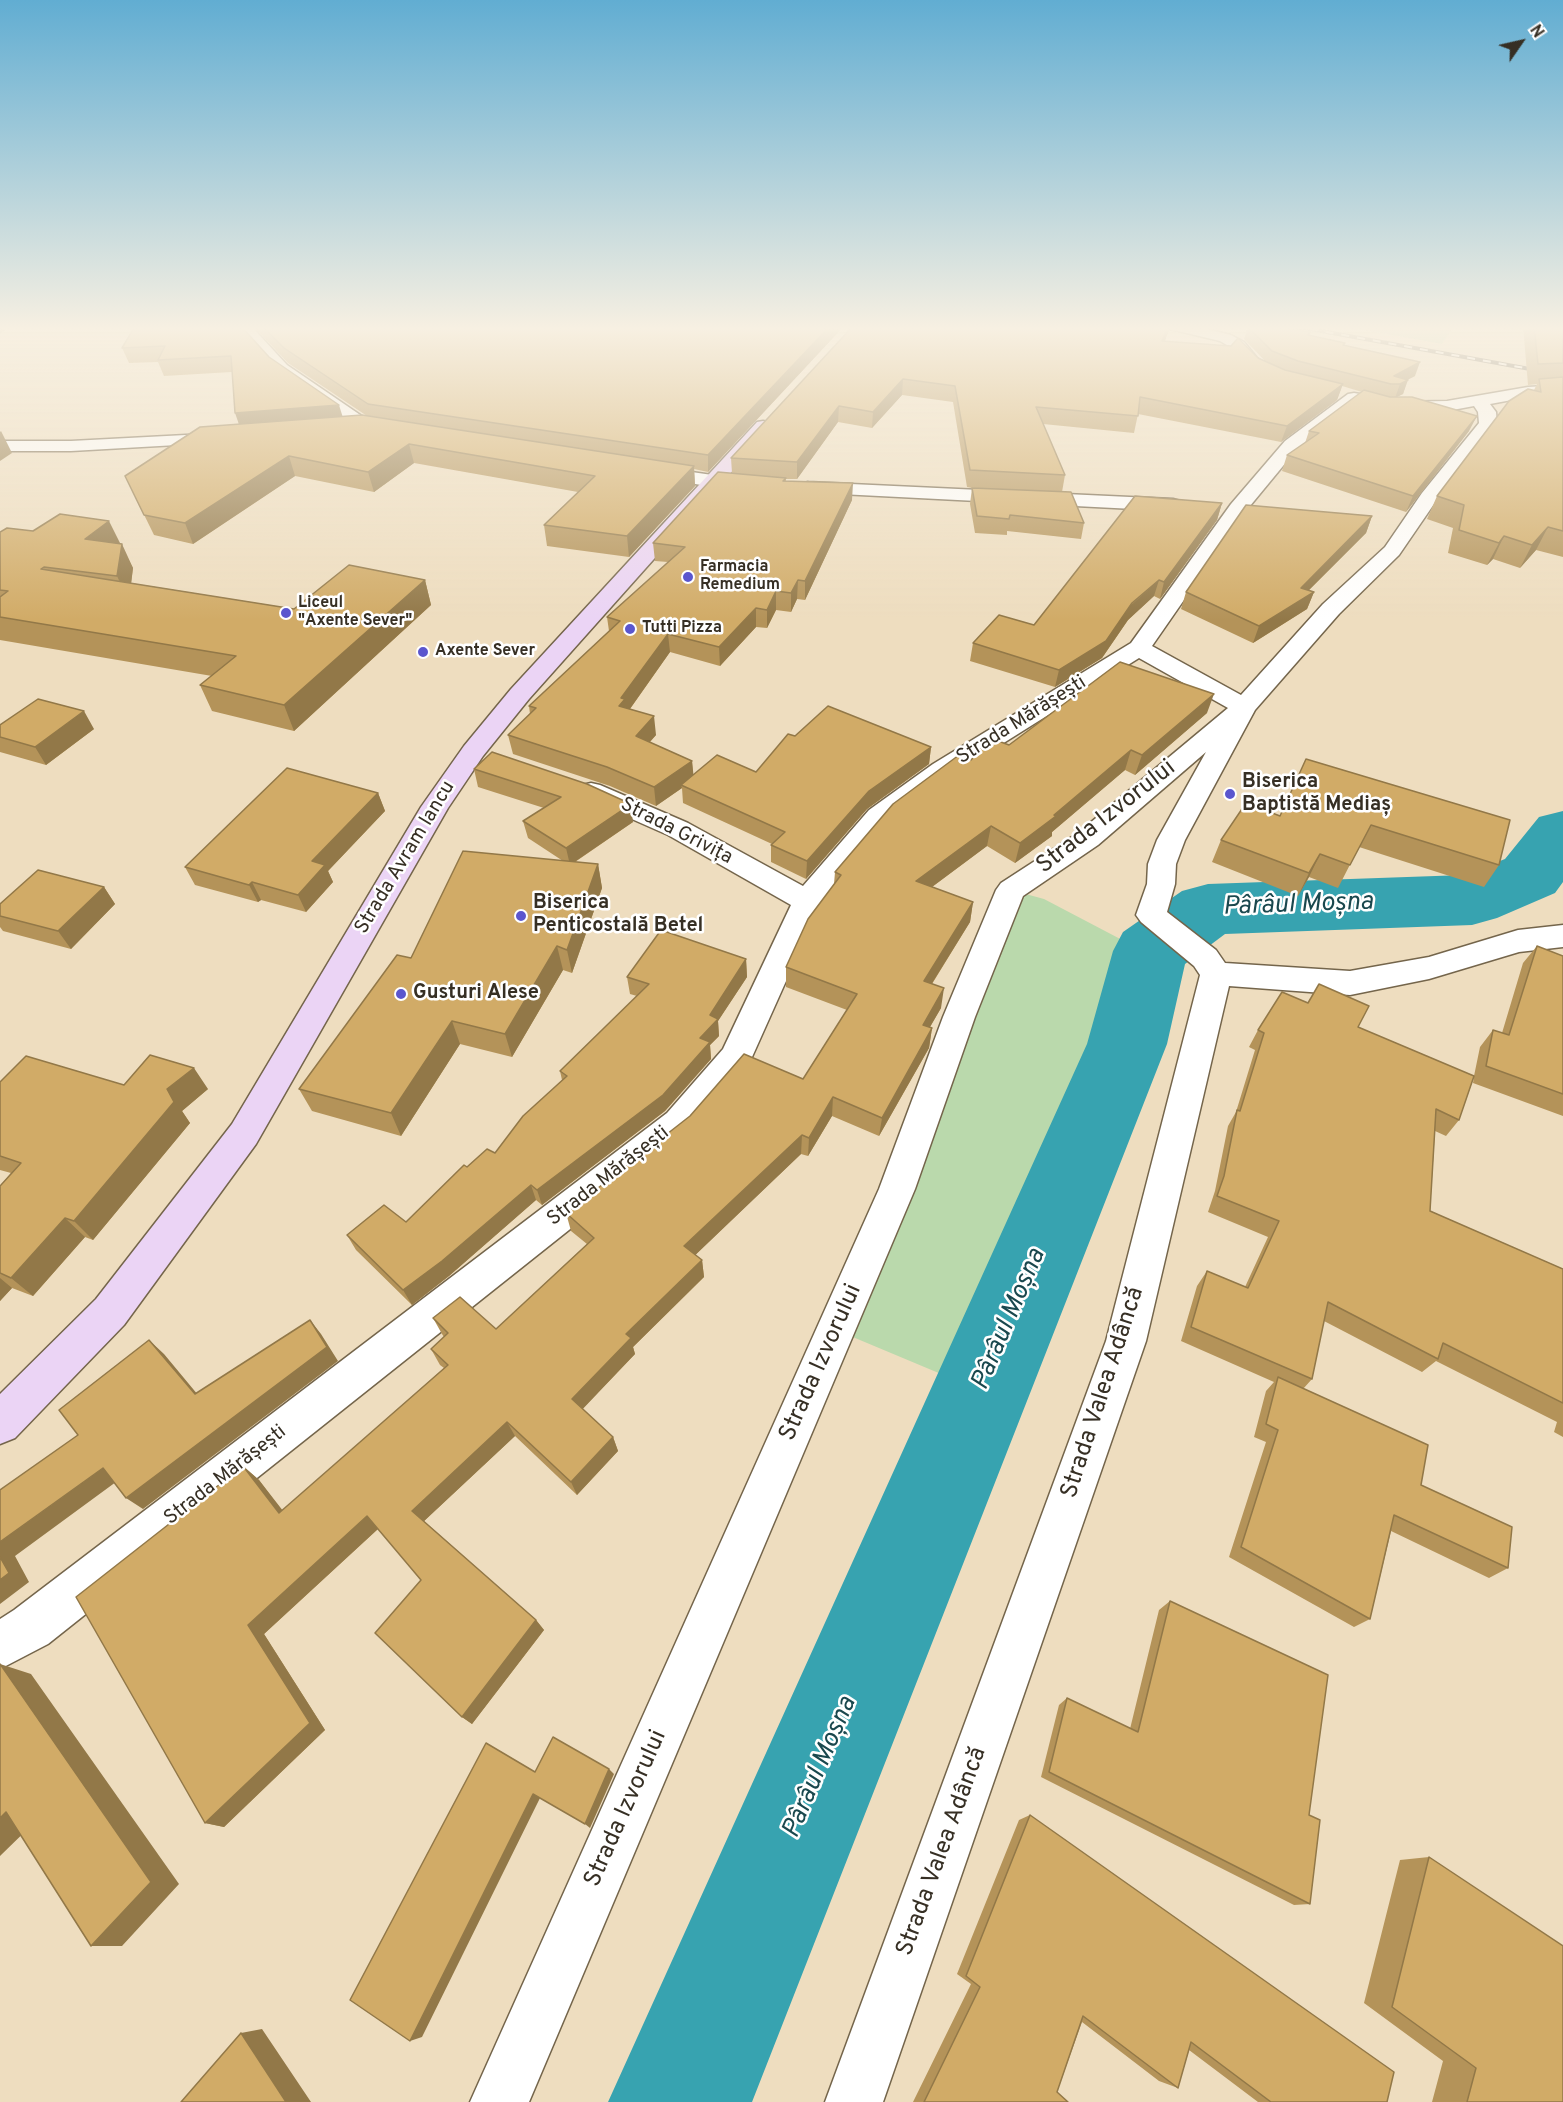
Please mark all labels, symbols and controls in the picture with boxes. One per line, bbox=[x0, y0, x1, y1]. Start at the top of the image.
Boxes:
north arrow bbox=[1491, 12, 1551, 72]
text: N bbox=[1524, 22, 1547, 42]
place label: Farmacia Remedium bbox=[700, 558, 780, 596]
marker: Farmacia Remedium bbox=[681, 570, 695, 584]
place label: Liceul "Axente Sever" bbox=[298, 594, 412, 632]
marker: Liceul "Axente Sever" bbox=[279, 606, 293, 620]
place label: Tutti Pizza bbox=[642, 619, 722, 639]
marker: Tutti Pizza bbox=[623, 622, 637, 636]
place label: Axente Sever bbox=[435, 642, 535, 662]
marker: Axente Sever bbox=[416, 645, 430, 659]
street label: Strada Mărășești bbox=[953, 672, 1091, 770]
street label: Strada Izvorului bbox=[1032, 755, 1182, 881]
place label: Biserica Baptistă Mediaș bbox=[1242, 771, 1391, 818]
street label: Strada Avram Iancu bbox=[351, 777, 461, 939]
marker: Biserica Baptistă Mediaș bbox=[1223, 787, 1237, 801]
street label: Strada Grivița bbox=[616, 793, 736, 871]
water label: Pârâul Moșna bbox=[1222, 888, 1374, 924]
place label: Biserica Penticostală Betel bbox=[533, 892, 703, 939]
marker: Biserica Penticostală Betel bbox=[514, 909, 528, 923]
place label: Gusturi Alese bbox=[413, 982, 539, 1006]
marker: Gusturi Alese bbox=[394, 987, 408, 1001]
street label: Strada Mărășești bbox=[543, 1122, 675, 1232]
water label: Pârâul Moșna bbox=[966, 1245, 1054, 1395]
street label: Strada Izvorului bbox=[775, 1280, 869, 1446]
street label: Strada Valea Adâncă bbox=[1056, 1284, 1152, 1502]
street label: Strada Mărășești bbox=[160, 1421, 292, 1531]
water label: Pârâul Moșna bbox=[777, 1693, 865, 1843]
street label: Strada Izvorului bbox=[580, 1726, 674, 1892]
street label: Strada Valea Adâncă bbox=[892, 1744, 994, 1960]

